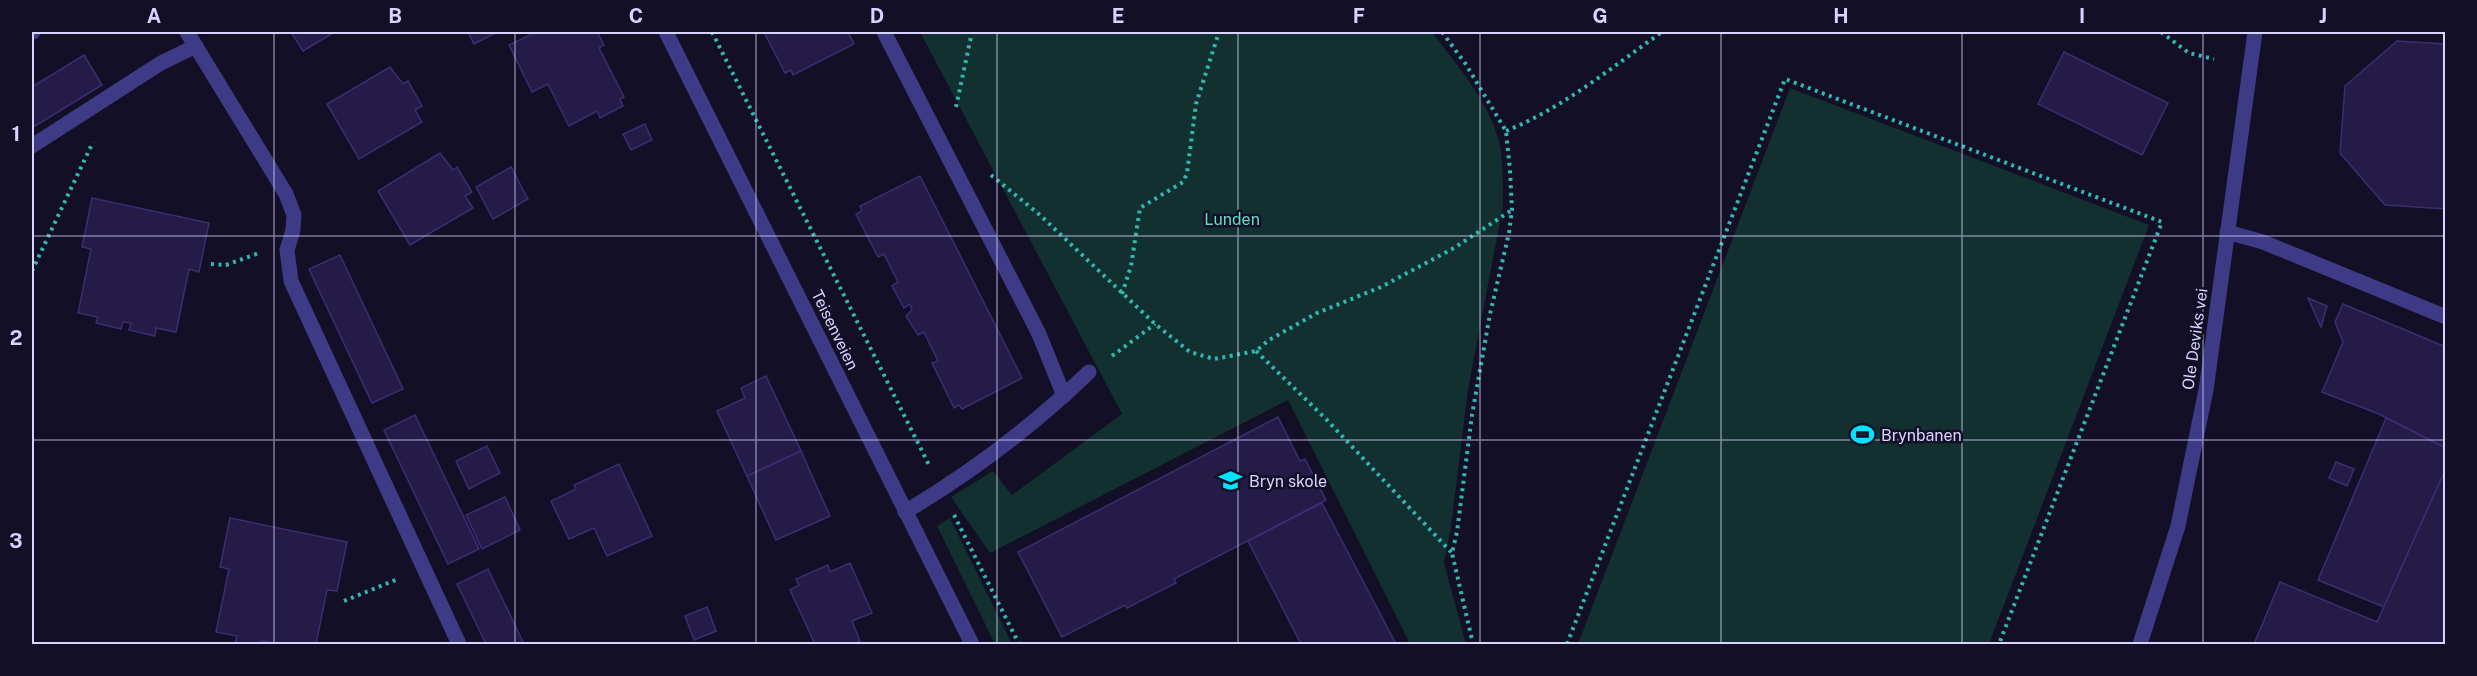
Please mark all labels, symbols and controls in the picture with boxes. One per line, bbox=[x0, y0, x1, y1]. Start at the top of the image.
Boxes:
text: A bbox=[147, 4, 161, 28]
text: B bbox=[388, 4, 402, 28]
text: C bbox=[629, 4, 643, 28]
text: D bbox=[870, 4, 884, 28]
text: E bbox=[1112, 4, 1124, 28]
text: F bbox=[1353, 4, 1365, 28]
text: G bbox=[1592, 4, 1608, 28]
text: H bbox=[1833, 4, 1849, 28]
text: I bbox=[2079, 4, 2085, 28]
text: J bbox=[2319, 4, 2327, 28]
text: 1 bbox=[12, 122, 20, 146]
park label: Lunden bbox=[1204, 210, 1260, 229]
street label: Teisenveien bbox=[807, 287, 863, 373]
street label: Ole Deviks vei bbox=[2178, 287, 2212, 391]
text: 2 bbox=[10, 326, 22, 350]
sports icon: Brynbanen bbox=[1850, 422, 1876, 448]
place label: Brynbanen bbox=[1881, 426, 1962, 445]
school or university icon: Bryn skole bbox=[1218, 468, 1244, 494]
place label: Bryn skole bbox=[1249, 472, 1327, 491]
text: 3 bbox=[9, 529, 23, 553]

